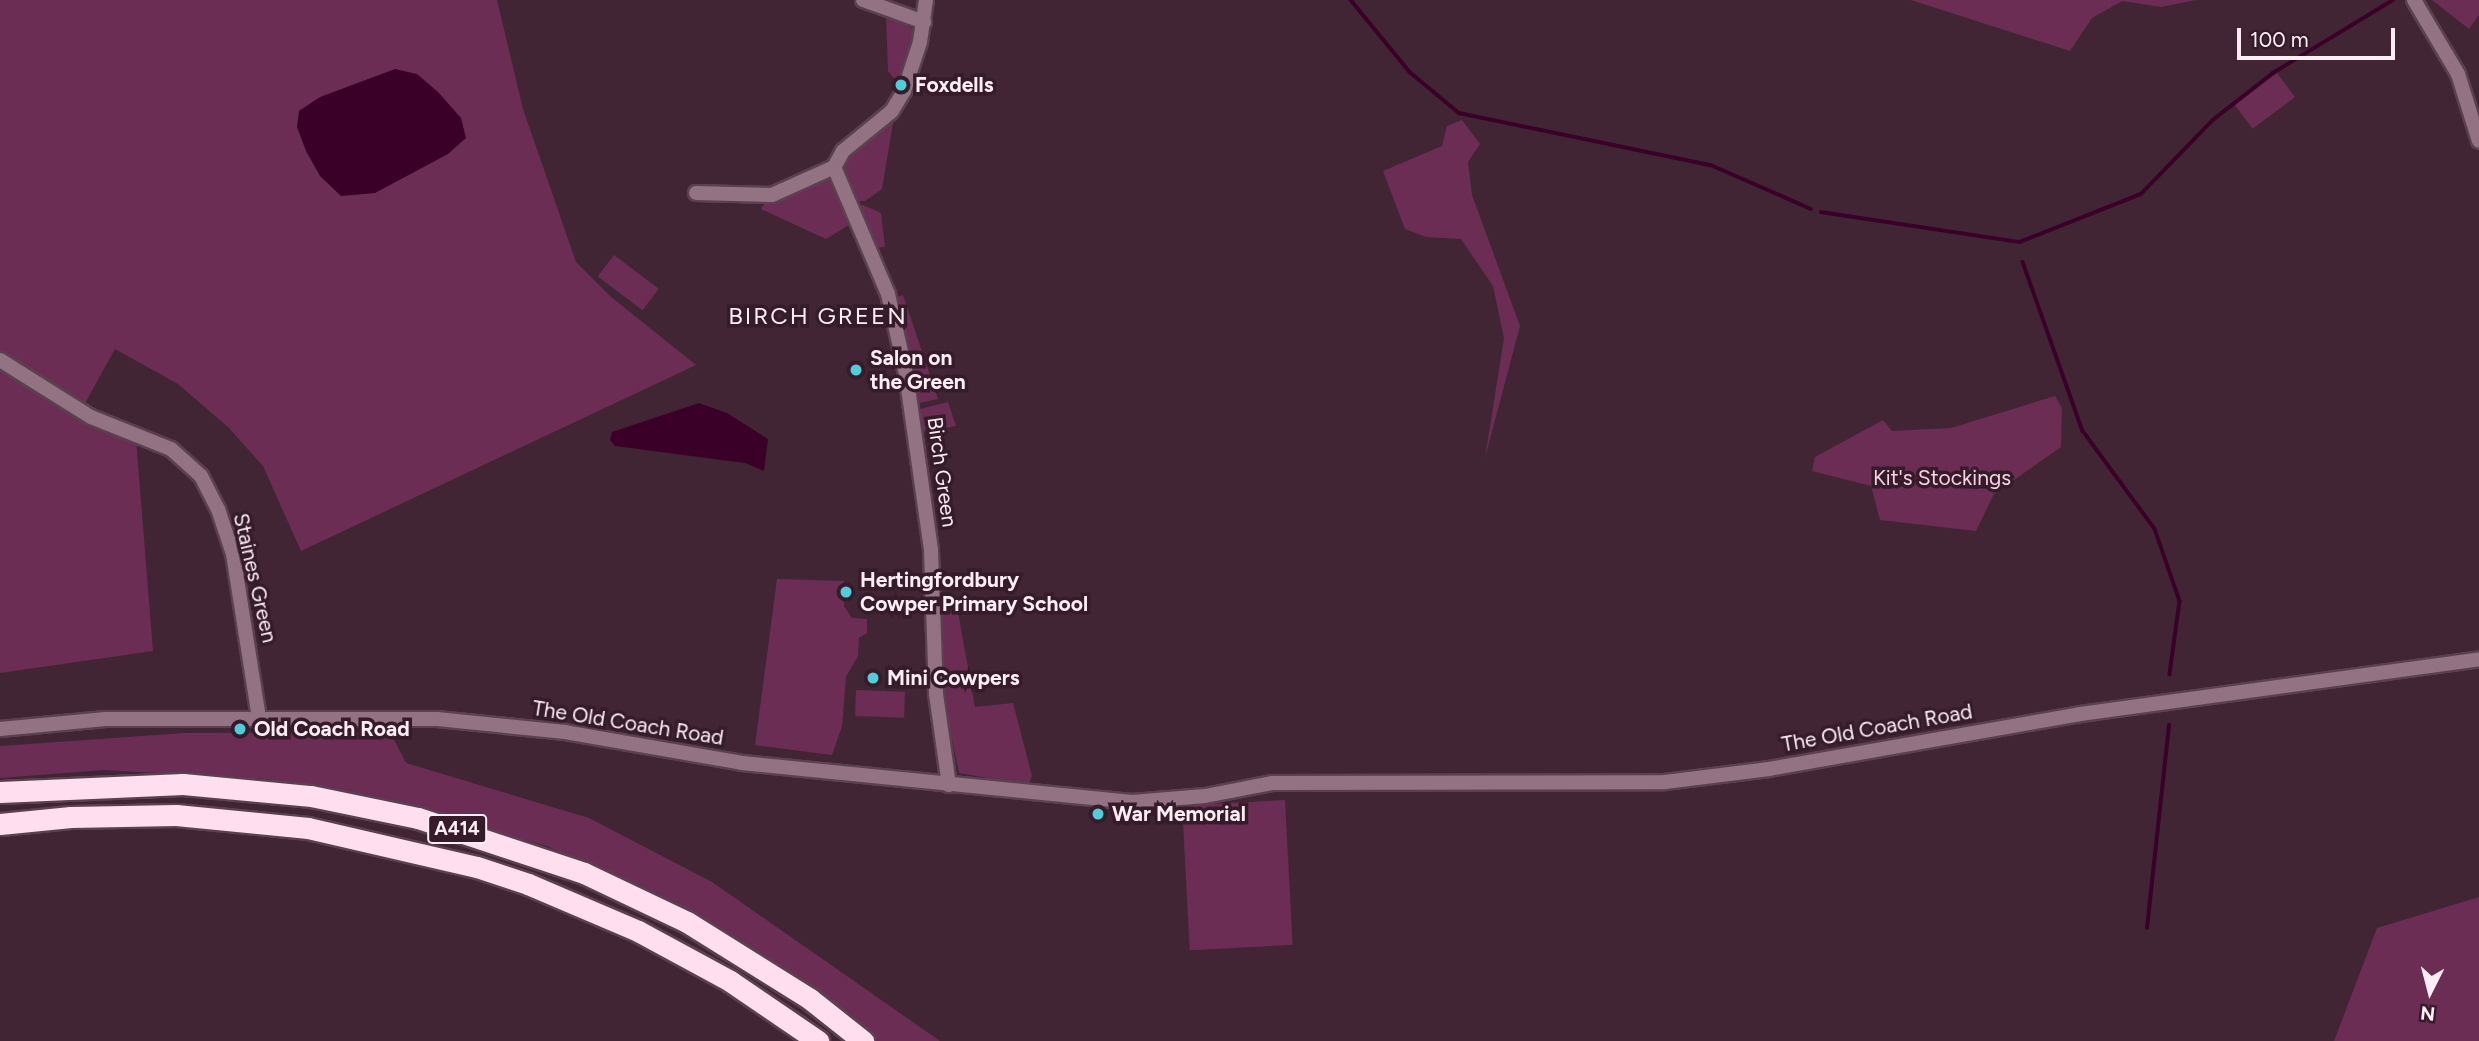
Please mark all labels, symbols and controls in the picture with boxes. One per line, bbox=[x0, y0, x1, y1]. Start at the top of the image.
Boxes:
scale bar bbox=[2241, 14, 2398, 58]
text: 100 m bbox=[2250, 27, 2309, 52]
place label: Foxdells bbox=[915, 72, 993, 98]
marker: Foxdells bbox=[893, 77, 909, 93]
district label: BIRCH GREEN bbox=[730, 302, 906, 330]
place label: Salon on the Green bbox=[870, 345, 966, 395]
marker: Salon on the Green bbox=[848, 362, 864, 378]
street label: Birch Green bbox=[922, 415, 962, 529]
park label: Kit's Stockings bbox=[1873, 465, 2011, 491]
street label: Staines Green bbox=[228, 511, 282, 645]
place label: Hertingfordbury Cowper Primary School bbox=[860, 567, 1088, 617]
marker: Hertingfordbury Cowper Primary School bbox=[838, 584, 854, 600]
place label: Mini Cowpers bbox=[887, 665, 1019, 691]
marker: Mini Cowpers bbox=[865, 670, 881, 686]
street label: The Old Coach Road bbox=[531, 695, 725, 751]
street label: The Old Coach Road bbox=[1780, 699, 1974, 757]
place label: Old Coach Road bbox=[254, 716, 410, 742]
marker: Old Coach Road bbox=[232, 721, 248, 737]
place label: War Memorial bbox=[1112, 801, 1246, 827]
marker: War Memorial bbox=[1090, 806, 1106, 822]
road number: A414 bbox=[426, 814, 489, 844]
north arrow bbox=[2395, 957, 2465, 1027]
text: N bbox=[2419, 1001, 2436, 1026]

